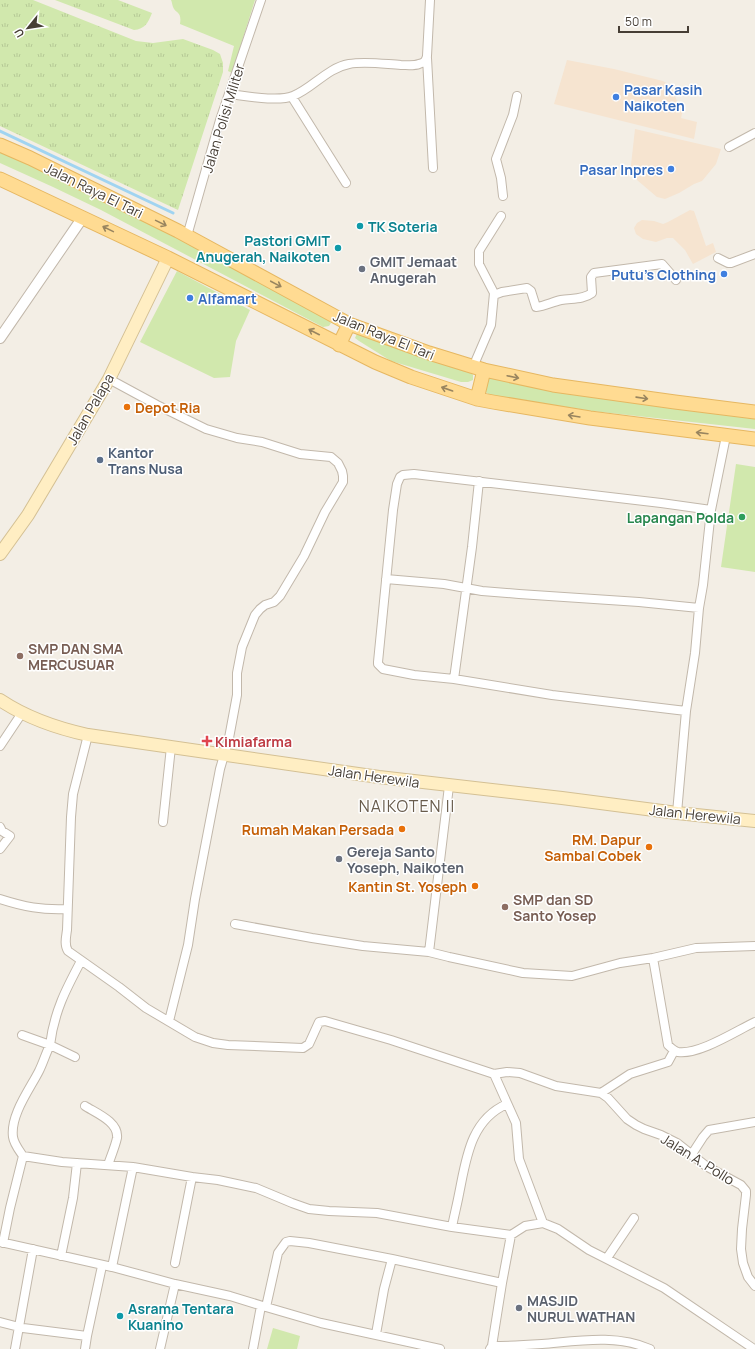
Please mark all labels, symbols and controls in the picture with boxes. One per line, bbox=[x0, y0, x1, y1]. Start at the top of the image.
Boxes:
north arrow bbox=[8, 8, 48, 48]
scale bar bbox=[619, 8, 688, 34]
text: 50 m bbox=[625, 13, 652, 30]
text: U bbox=[10, 26, 27, 40]
street label: Jalan Polisi Militer bbox=[197, 61, 249, 175]
place label: Pasar Kasih Naikoten bbox=[624, 80, 702, 115]
marker: Pasar Kasih Naikoten bbox=[611, 92, 621, 102]
street label: Jalan Raya El Tari bbox=[41, 158, 147, 222]
place label: Pasar Inpres bbox=[579, 160, 663, 179]
marker: Pasar Inpres bbox=[666, 164, 676, 174]
place label: TK Soteria bbox=[368, 217, 438, 236]
one-way arrow bbox=[155, 220, 167, 227]
marker: TK Soteria bbox=[355, 221, 365, 231]
one-way arrow bbox=[102, 225, 114, 232]
place label: Pastori GMIT Anugerah, Naikoten bbox=[196, 231, 330, 266]
marker: Pastori GMIT Anugerah, Naikoten bbox=[333, 243, 343, 253]
place label: GMIT Jemaat Anugerah bbox=[370, 252, 457, 287]
marker: GMIT Jemaat Anugerah bbox=[357, 264, 367, 274]
place label: Putu's Clothing bbox=[611, 265, 716, 284]
marker: Putu's Clothing bbox=[719, 269, 729, 279]
one-way arrow bbox=[270, 281, 282, 289]
place label: Alfamart bbox=[198, 289, 257, 308]
marker: Alfamart bbox=[185, 293, 195, 303]
street label: Jalan Raya El Tari bbox=[330, 306, 438, 364]
one-way arrow bbox=[309, 328, 321, 335]
street label: Jalan Palapa bbox=[62, 370, 118, 448]
one-way arrow bbox=[507, 373, 520, 381]
one-way arrow bbox=[441, 384, 453, 392]
one-way arrow bbox=[635, 394, 648, 402]
place label: Depot Ria bbox=[135, 398, 200, 417]
marker: Depot Ria bbox=[122, 402, 132, 412]
one-way arrow bbox=[567, 411, 580, 419]
one-way arrow bbox=[696, 429, 709, 437]
place label: Kantor Trans Nusa bbox=[108, 443, 183, 478]
marker: Kantor Trans Nusa bbox=[95, 455, 105, 465]
place label: Lapangan Polda bbox=[627, 508, 734, 527]
marker: Lapangan Polda bbox=[737, 512, 747, 522]
place label: SMP DAN SMA MERCUSUAR bbox=[28, 639, 124, 674]
marker: SMP DAN SMA MERCUSUAR bbox=[15, 651, 25, 661]
place label: Kimiafarma bbox=[215, 732, 292, 751]
marker: Kimiafarma bbox=[202, 736, 212, 746]
street label: Jalan Herewila bbox=[327, 760, 421, 792]
district label: NAIKOTEN II bbox=[359, 795, 455, 817]
street label: Jalan Herewila bbox=[648, 800, 742, 828]
place label: Rumah Makan Persada bbox=[242, 820, 394, 839]
marker: Rumah Makan Persada bbox=[397, 824, 407, 834]
place label: RM. Dapur Sambal Cobek bbox=[544, 830, 641, 865]
place label: Gereja Santo Yoseph, Naikoten bbox=[347, 842, 464, 877]
marker: RM. Dapur Sambal Cobek bbox=[644, 842, 654, 852]
marker: Gereja Santo Yoseph, Naikoten bbox=[334, 854, 344, 864]
place label: Kantin St. Yoseph bbox=[348, 877, 467, 896]
marker: Kantin St. Yoseph bbox=[470, 881, 480, 891]
place label: SMP dan SD Santo Yosep bbox=[513, 890, 597, 925]
marker: SMP dan SD Santo Yosep bbox=[500, 902, 510, 912]
street label: Jalan A. Pollo bbox=[658, 1129, 738, 1189]
place label: MASJID NURUL WATHAN bbox=[527, 1291, 635, 1326]
place label: Asrama Tentara Kuanino bbox=[128, 1299, 234, 1334]
marker: MASJID NURUL WATHAN bbox=[514, 1303, 524, 1313]
marker: Asrama Tentara Kuanino bbox=[115, 1311, 125, 1321]

